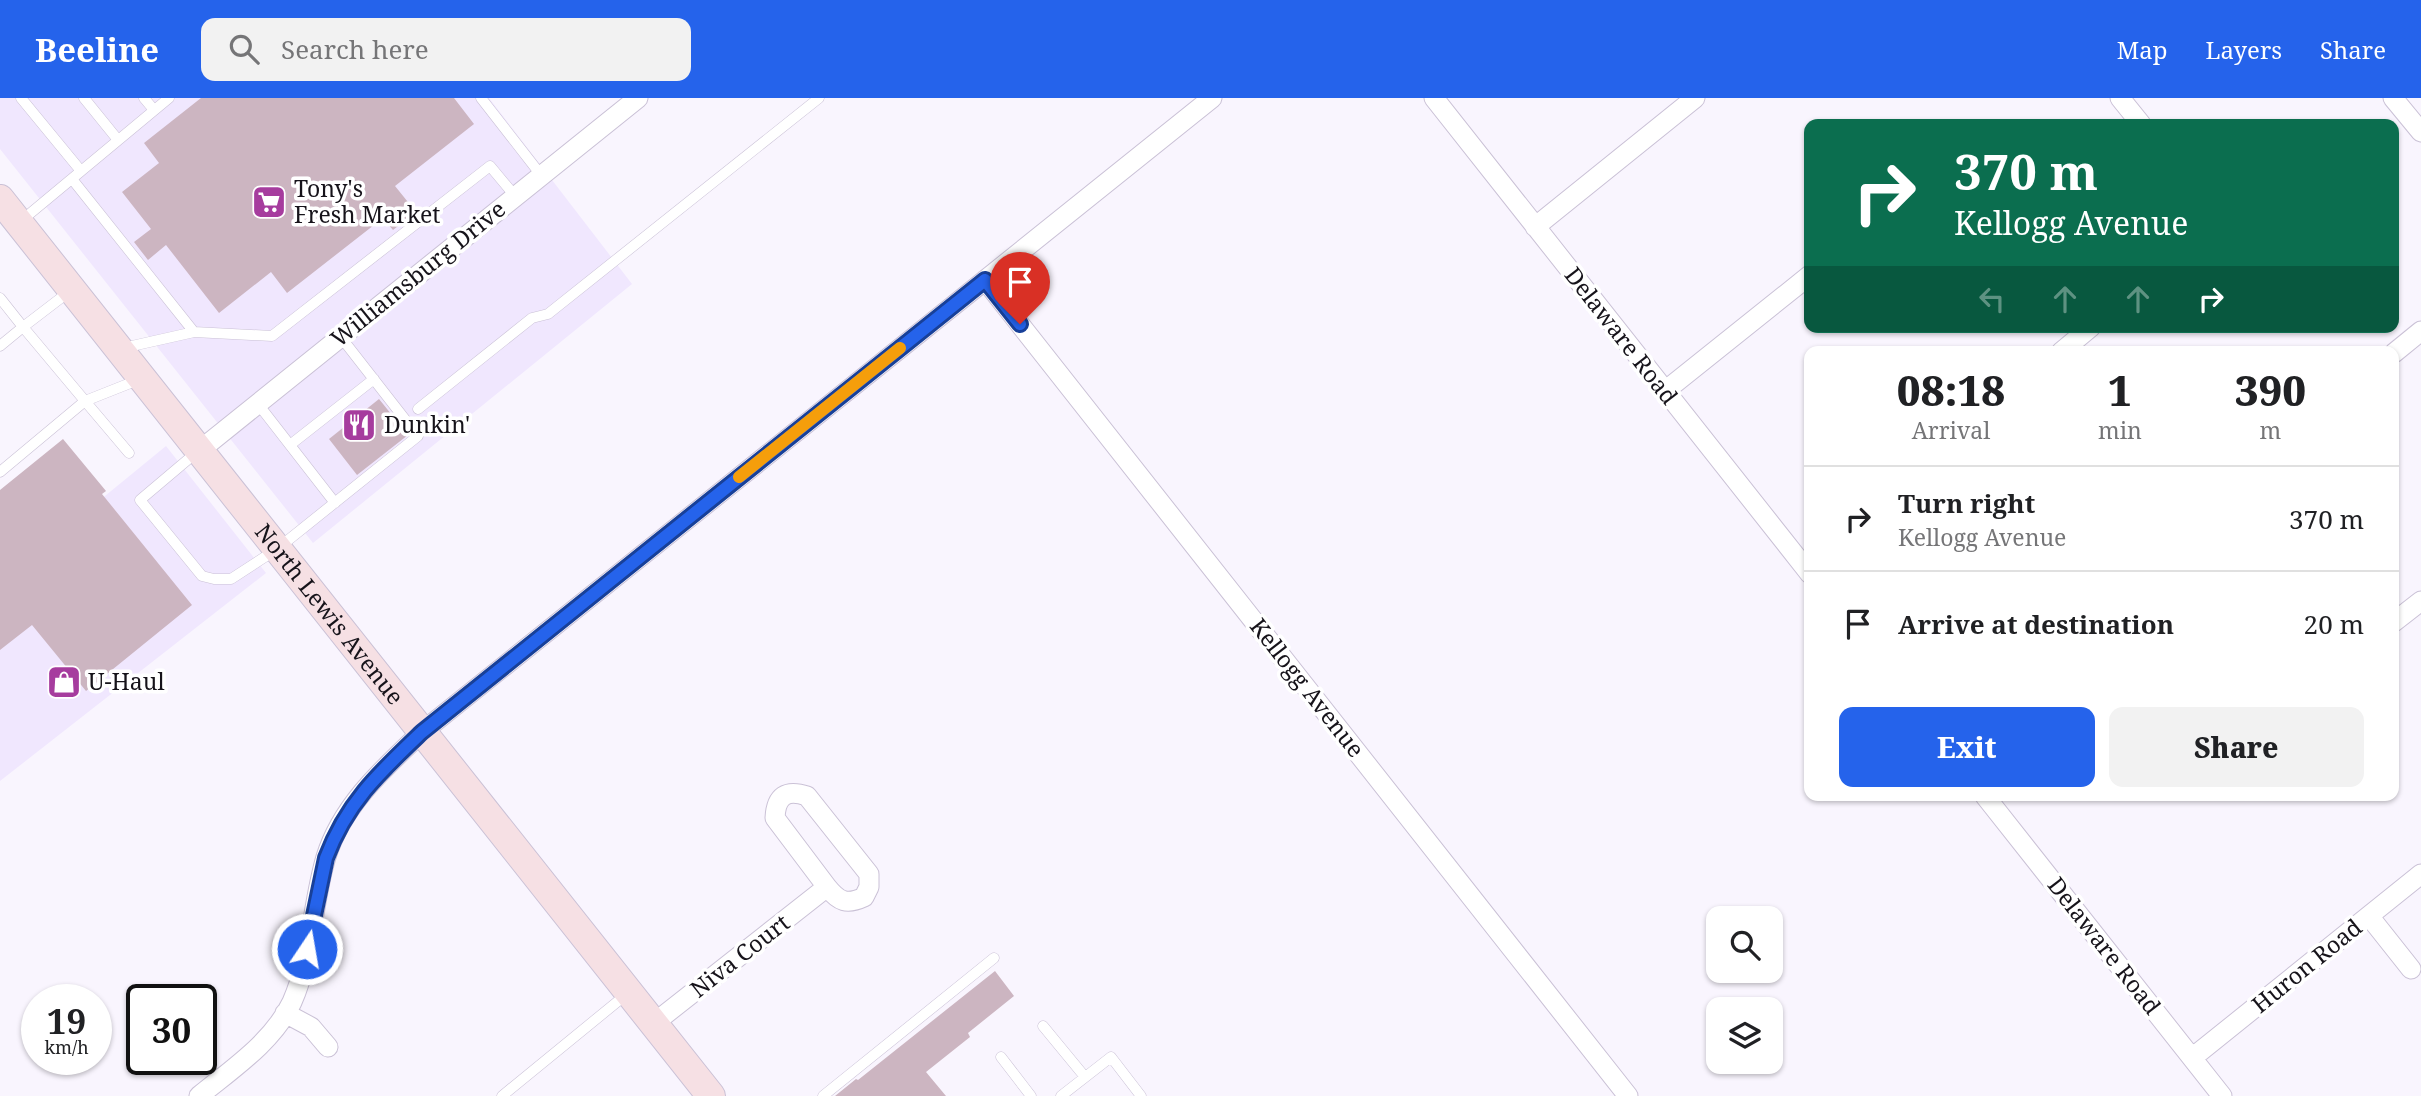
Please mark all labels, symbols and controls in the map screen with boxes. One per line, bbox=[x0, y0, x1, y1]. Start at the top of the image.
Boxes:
search box bbox=[201, 18, 691, 81]
text: Beeline bbox=[35, 27, 159, 72]
icon: search bbox=[225, 30, 263, 68]
text: Search here bbox=[281, 31, 429, 67]
text: Map bbox=[2117, 33, 2168, 66]
text: Layers bbox=[2206, 33, 2282, 66]
text: Share bbox=[2320, 33, 2386, 66]
text: 370 m bbox=[1954, 138, 2098, 204]
icon: right bbox=[1839, 147, 1930, 238]
place label: Tony's Fresh Market bbox=[294, 172, 440, 230]
supermarket icon: Tony's Fresh Market bbox=[250, 183, 288, 221]
street label: Williamsburg Drive bbox=[323, 193, 512, 354]
text: Kellogg Avenue bbox=[1954, 201, 2188, 244]
pin bbox=[990, 252, 1050, 324]
street label: Delaware Road bbox=[1558, 260, 1686, 411]
icon: arrive bbox=[1001, 263, 1039, 301]
icon: left bbox=[1973, 280, 2011, 318]
icon: ahead bbox=[2046, 280, 2084, 318]
icon: ahead bbox=[2119, 280, 2157, 318]
icon: right bbox=[2192, 280, 2230, 318]
text: 08:18 bbox=[1897, 361, 2005, 418]
text: 1 bbox=[2108, 361, 2132, 418]
text: 390 bbox=[2235, 361, 2306, 418]
restaurant icon: Dunkin' bbox=[340, 406, 378, 444]
place label: Dunkin' bbox=[384, 408, 470, 440]
text: Arrival bbox=[1912, 414, 1990, 446]
text: min bbox=[2098, 414, 2142, 446]
text: m bbox=[2260, 414, 2281, 446]
text: Turn right bbox=[1898, 485, 2035, 521]
icon: right bbox=[1839, 500, 1877, 538]
text: 370 m bbox=[2289, 501, 2364, 537]
street label: North Lewis Avenue bbox=[248, 516, 412, 711]
text: Kellogg Avenue bbox=[1898, 521, 2066, 553]
icon: arrive bbox=[1839, 605, 1877, 643]
text: Arrive at destination bbox=[1898, 606, 2174, 642]
text: 20 m bbox=[2304, 606, 2364, 642]
street label: Kellogg Avenue bbox=[1243, 611, 1372, 764]
shop icon: U-Haul bbox=[45, 663, 83, 701]
place label: U-Haul bbox=[88, 665, 165, 697]
button: Exit bbox=[1839, 707, 2095, 787]
button: Share bbox=[2109, 707, 2364, 787]
street label: Delaware Road bbox=[2041, 870, 2169, 1021]
street label: Niva Court bbox=[683, 906, 796, 1004]
map controls bbox=[1706, 906, 1783, 1074]
button: search bbox=[1706, 906, 1783, 983]
street label: Huron Road bbox=[2245, 911, 2368, 1020]
position arrow bbox=[270, 912, 344, 986]
speed limit sign: 30 bbox=[126, 984, 217, 1075]
text: 19 bbox=[47, 997, 86, 1044]
button: layers bbox=[1706, 997, 1783, 1074]
text: km/h bbox=[44, 1035, 89, 1059]

